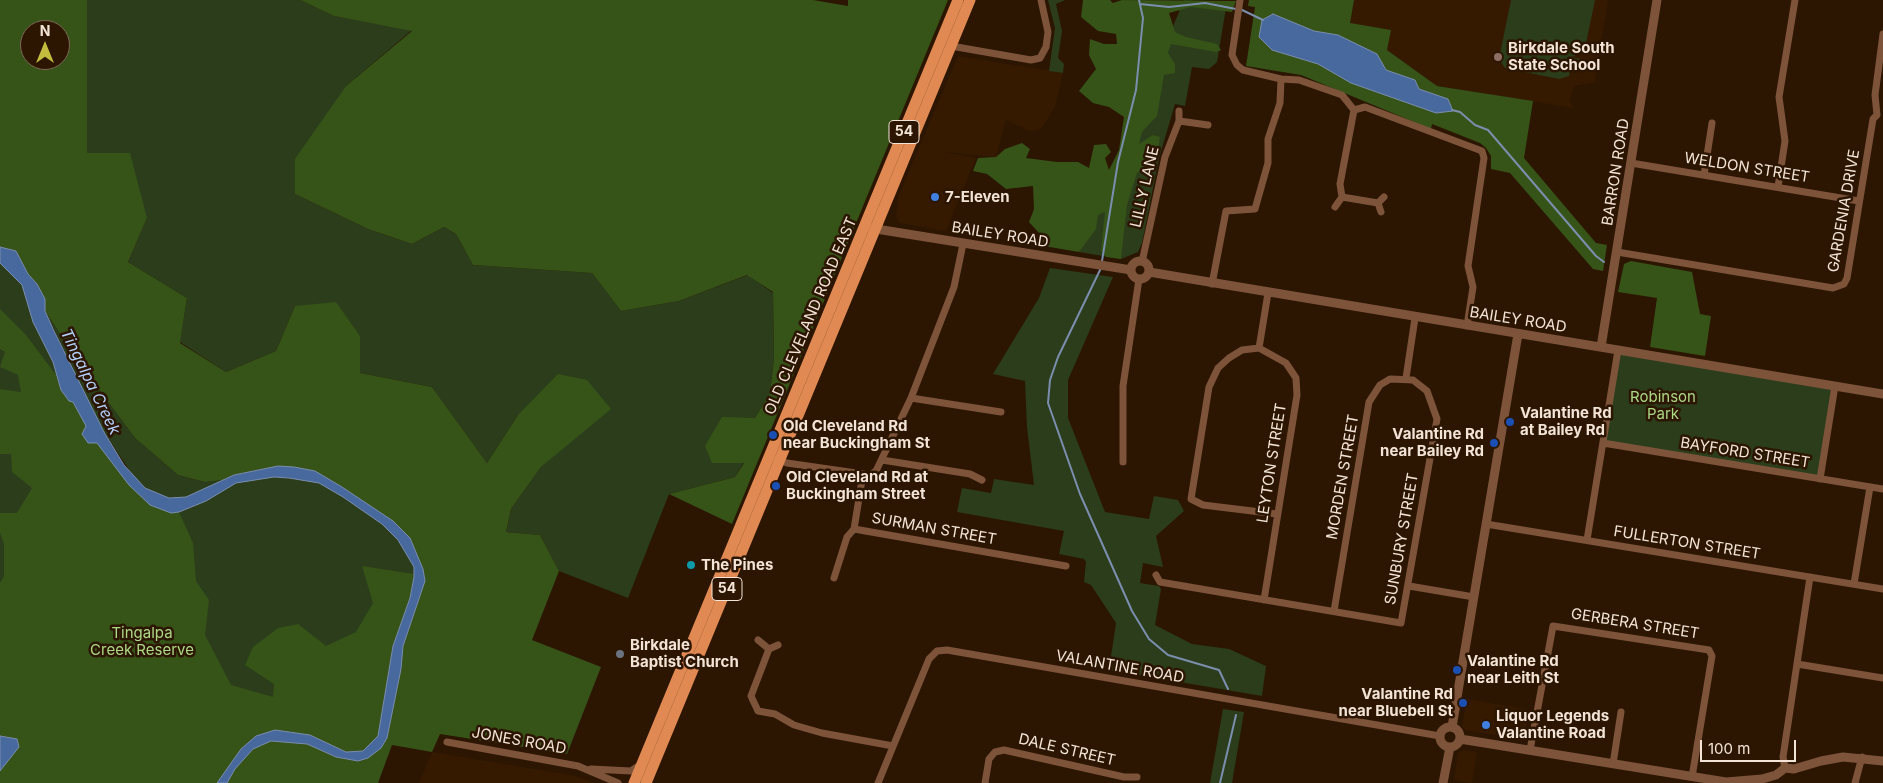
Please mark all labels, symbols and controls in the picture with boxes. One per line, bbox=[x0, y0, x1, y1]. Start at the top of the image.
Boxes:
north arrow bbox=[20, 20, 70, 70]
text: N bbox=[40, 22, 50, 39]
place label: Birkdale South State School bbox=[1508, 39, 1615, 74]
marker: Birkdale South State School bbox=[1492, 51, 1504, 63]
street label: BARRON ROAD bbox=[1599, 117, 1633, 227]
road number: 54 bbox=[889, 120, 919, 144]
street label: LILLY LANE bbox=[1127, 145, 1163, 229]
street label: GARDENIA DRIVE bbox=[1824, 148, 1864, 274]
street label: WELDON STREET bbox=[1683, 149, 1811, 187]
place label: 7-Eleven bbox=[945, 188, 1010, 206]
marker: 7-Eleven bbox=[929, 191, 941, 203]
street label: OLD CLEVELAND ROAD EAST bbox=[761, 215, 861, 417]
street label: BAILEY ROAD bbox=[950, 218, 1050, 252]
street label: BAILEY ROAD bbox=[1468, 303, 1568, 337]
water label: Tingalpa Creek bbox=[56, 326, 124, 438]
park label: Robinson Park bbox=[1630, 388, 1696, 423]
street label: LEYTON STREET bbox=[1254, 402, 1290, 524]
place label: Valantine Rd at Bailey Rd bbox=[1520, 404, 1612, 439]
street label: MORDEN STREET bbox=[1323, 413, 1363, 541]
marker: Valantine Rd at Bailey Rd bbox=[1504, 416, 1516, 428]
place label: Old Cleveland Rd near Buckingham St bbox=[783, 417, 930, 452]
place label: Valantine Rd near Bailey Rd bbox=[1380, 425, 1484, 460]
marker: Old Cleveland Rd near Buckingham St bbox=[767, 429, 779, 441]
street label: BAYFORD STREET bbox=[1679, 434, 1811, 472]
marker: Valantine Rd near Bailey Rd bbox=[1488, 437, 1500, 449]
place label: Old Cleveland Rd at Buckingham Street bbox=[786, 468, 928, 503]
street label: SUNBURY STREET bbox=[1382, 472, 1422, 606]
marker: Old Cleveland Rd at Buckingham Street bbox=[770, 480, 782, 492]
street label: SURMAN STREET bbox=[870, 509, 998, 549]
street label: FULLERTON STREET bbox=[1612, 522, 1762, 564]
place label: The Pines bbox=[701, 556, 773, 574]
marker: The Pines bbox=[685, 559, 697, 571]
road number: 54 bbox=[712, 578, 742, 600]
street label: GERBERA STREET bbox=[1570, 605, 1700, 643]
park label: Tingalpa Creek Reserve bbox=[90, 624, 194, 659]
place label: Birkdale Baptist Church bbox=[630, 636, 739, 671]
street label: VALANTINE ROAD bbox=[1055, 647, 1185, 687]
marker: Birkdale Baptist Church bbox=[614, 648, 626, 660]
place label: Valantine Rd near Leith St bbox=[1467, 652, 1559, 687]
marker: Valantine Rd near Leith St bbox=[1451, 664, 1463, 676]
place label: Valantine Rd near Bluebell St bbox=[1339, 685, 1453, 720]
marker: Valantine Rd near Bluebell St bbox=[1457, 697, 1469, 709]
place label: Liquor Legends Valantine Road bbox=[1496, 707, 1609, 742]
marker: Liquor Legends Valantine Road bbox=[1480, 719, 1492, 731]
street label: JONES ROAD bbox=[470, 724, 568, 758]
street label: DALE STREET bbox=[1017, 730, 1117, 770]
scale bar bbox=[1703, 730, 1799, 762]
text: 100 m bbox=[1708, 739, 1750, 758]

